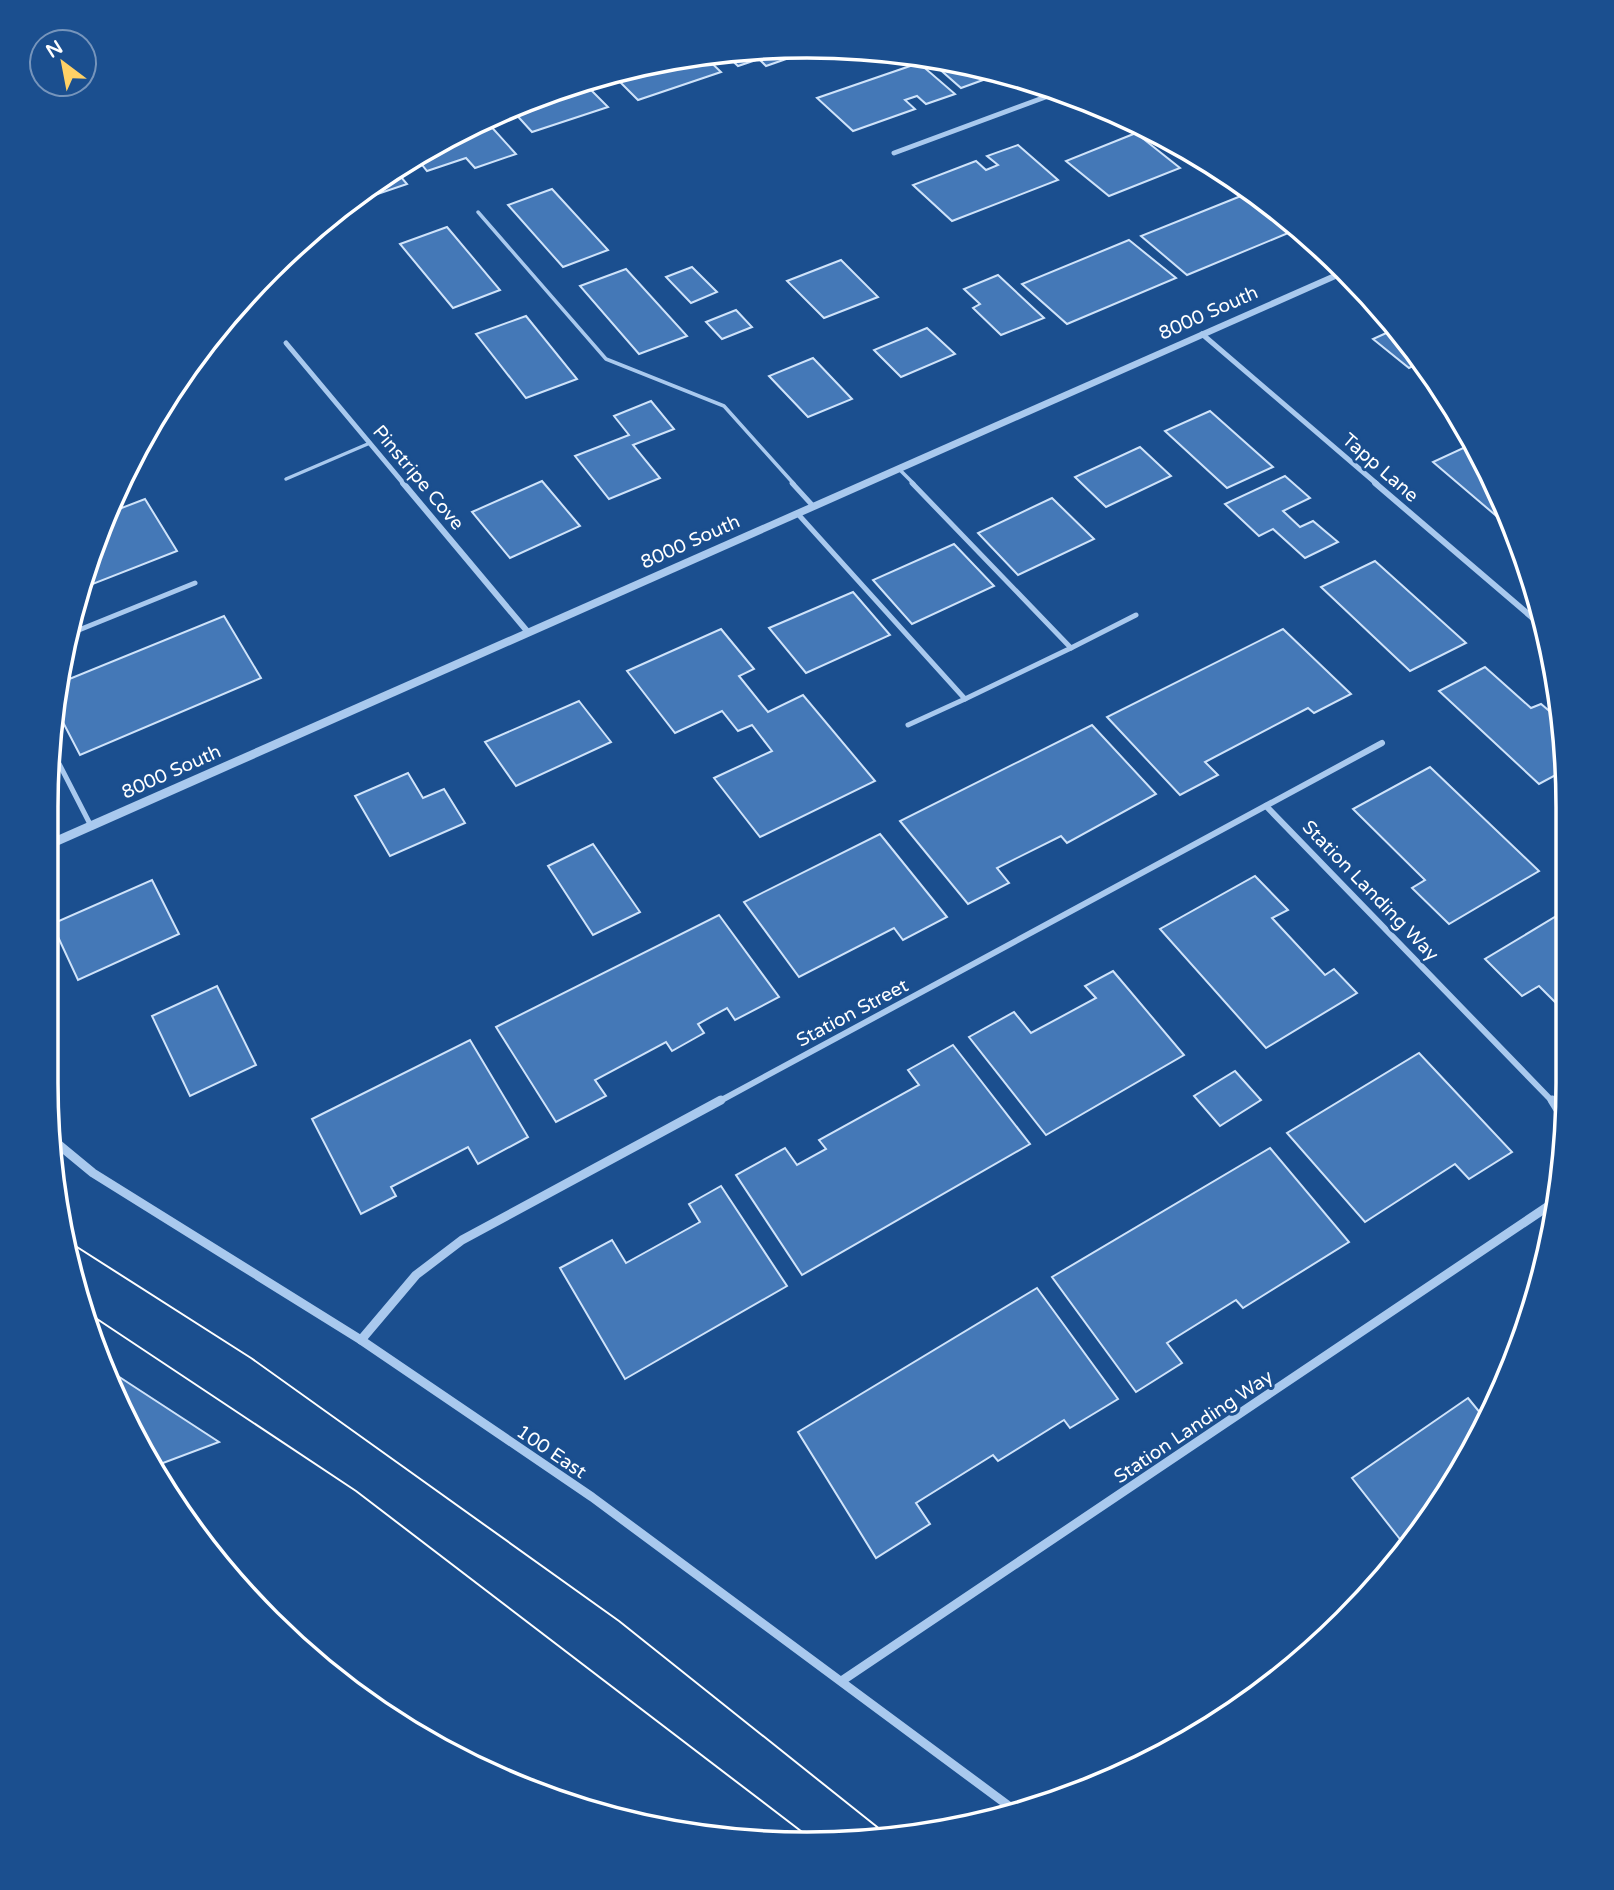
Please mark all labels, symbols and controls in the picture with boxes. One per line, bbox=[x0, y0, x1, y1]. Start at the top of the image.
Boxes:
north arrow bbox=[28, 28, 98, 98]
text: N bbox=[42, 36, 67, 63]
street label: 8000 South bbox=[1155, 281, 1261, 345]
street label: Pinstripe Cove bbox=[368, 421, 468, 534]
street label: Tapp Lane bbox=[1338, 429, 1423, 507]
street label: 8000 South bbox=[637, 510, 743, 574]
street label: 8000 South bbox=[118, 740, 224, 804]
street label: Station Landing Way bbox=[1298, 816, 1443, 965]
street label: Station Street bbox=[793, 974, 912, 1052]
street label: Station Landing Way bbox=[1110, 1366, 1277, 1488]
street label: 100 East bbox=[512, 1420, 591, 1483]

